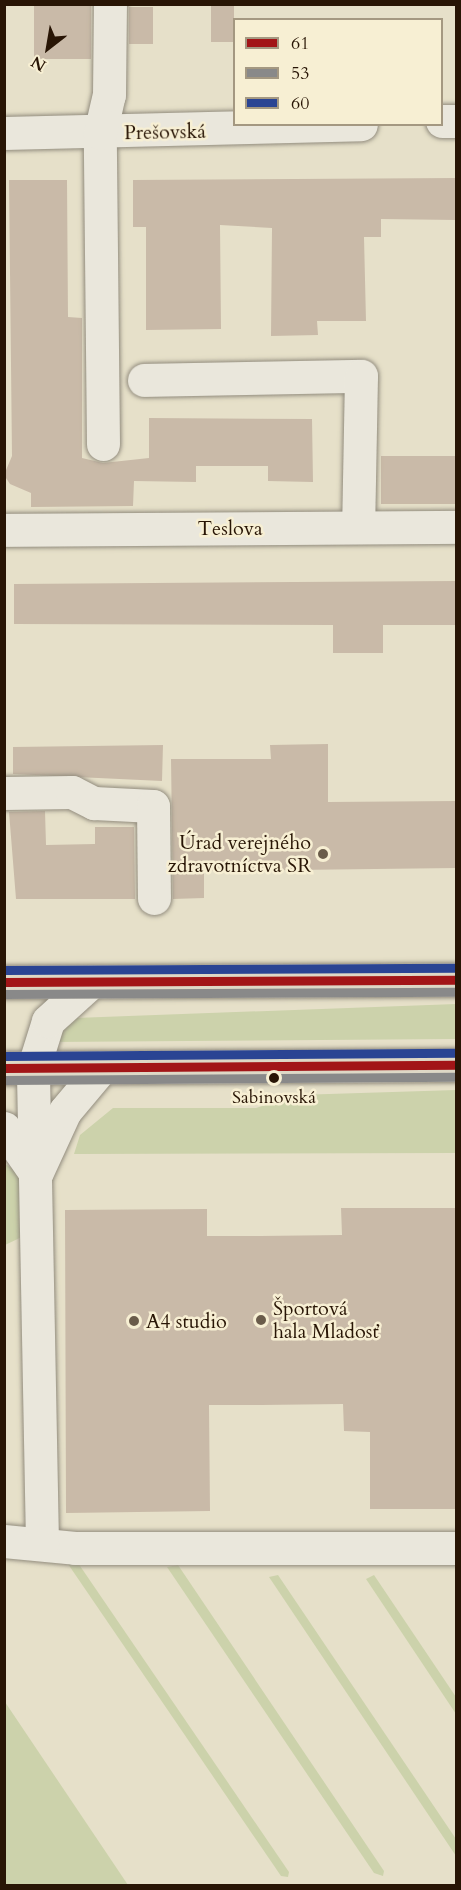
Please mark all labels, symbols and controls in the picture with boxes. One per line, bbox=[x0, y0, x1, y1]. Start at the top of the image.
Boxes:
north arrow bbox=[18, 18, 78, 78]
legend bbox=[233, 18, 443, 126]
text: 61 bbox=[291, 31, 309, 56]
text: N bbox=[27, 50, 50, 76]
text: 53 bbox=[291, 61, 309, 86]
text: 60 bbox=[291, 91, 309, 116]
street label: Prešovská bbox=[124, 119, 206, 145]
street label: Teslova bbox=[197, 516, 263, 540]
place label: Úrad verejného zdravotníctva SR bbox=[168, 831, 311, 878]
marker: Úrad verejného zdravotníctva SR bbox=[316, 847, 330, 861]
marker: Sabinovská bbox=[268, 1072, 280, 1084]
place label: Sabinovská bbox=[232, 1087, 316, 1109]
place label: Športová hala Mladosť bbox=[273, 1296, 379, 1343]
place label: A4 studio bbox=[146, 1309, 227, 1333]
marker: Športová hala Mladosť bbox=[254, 1313, 268, 1327]
marker: A4 studio bbox=[127, 1314, 141, 1328]

